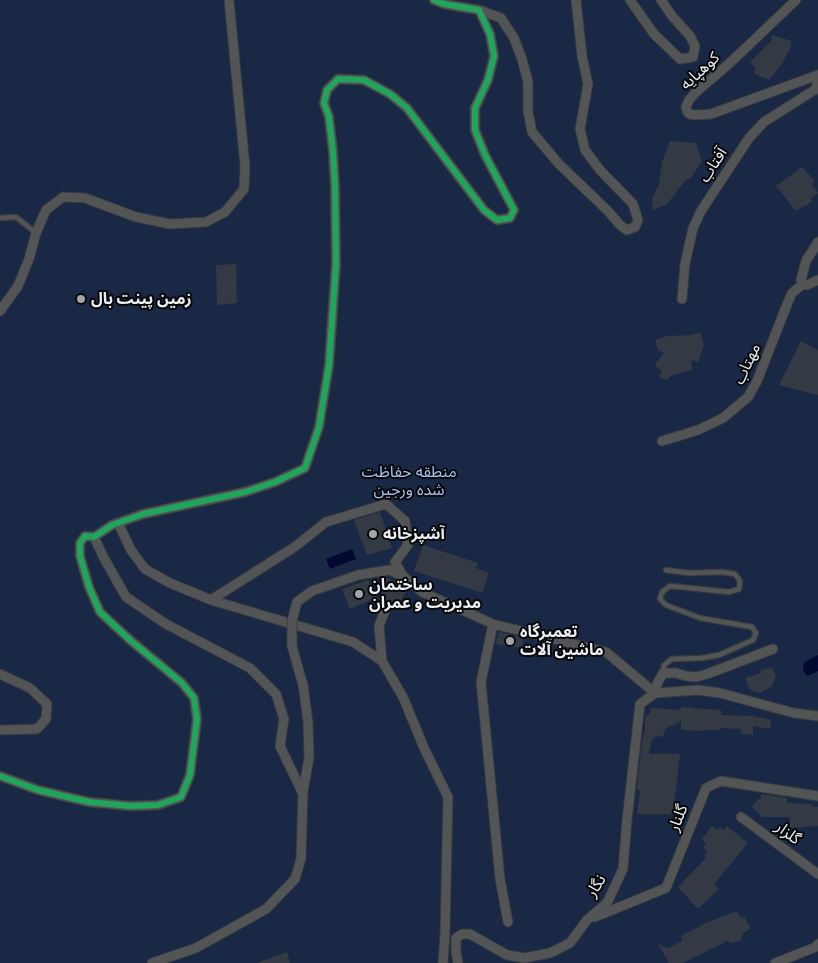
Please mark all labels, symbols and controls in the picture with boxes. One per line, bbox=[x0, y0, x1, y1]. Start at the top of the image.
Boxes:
street label: کوهپایه bbox=[676, 48, 724, 94]
street label: آفتاب bbox=[695, 144, 731, 186]
place label: زمین پینت بال bbox=[91, 289, 192, 309]
marker: زمین پینت بال bbox=[75, 293, 87, 305]
street label: مهتاب bbox=[729, 340, 765, 388]
park label: منطقه حفاظت شده ورجین bbox=[361, 462, 457, 500]
place label: آشپزخانه bbox=[383, 524, 445, 544]
marker: آشپزخانه bbox=[367, 528, 379, 540]
place label: ساختمان مدیریت و عمران bbox=[369, 575, 481, 613]
marker: ساختمان مدیریت و عمران bbox=[353, 588, 365, 600]
place label: تعمیرگاه ماشین آلات bbox=[520, 622, 603, 660]
marker: تعمیرگاه ماشین آلات bbox=[504, 635, 516, 647]
street label: گلنار bbox=[664, 802, 692, 834]
street label: گلزار bbox=[771, 817, 805, 849]
street label: نگار bbox=[582, 871, 610, 901]

